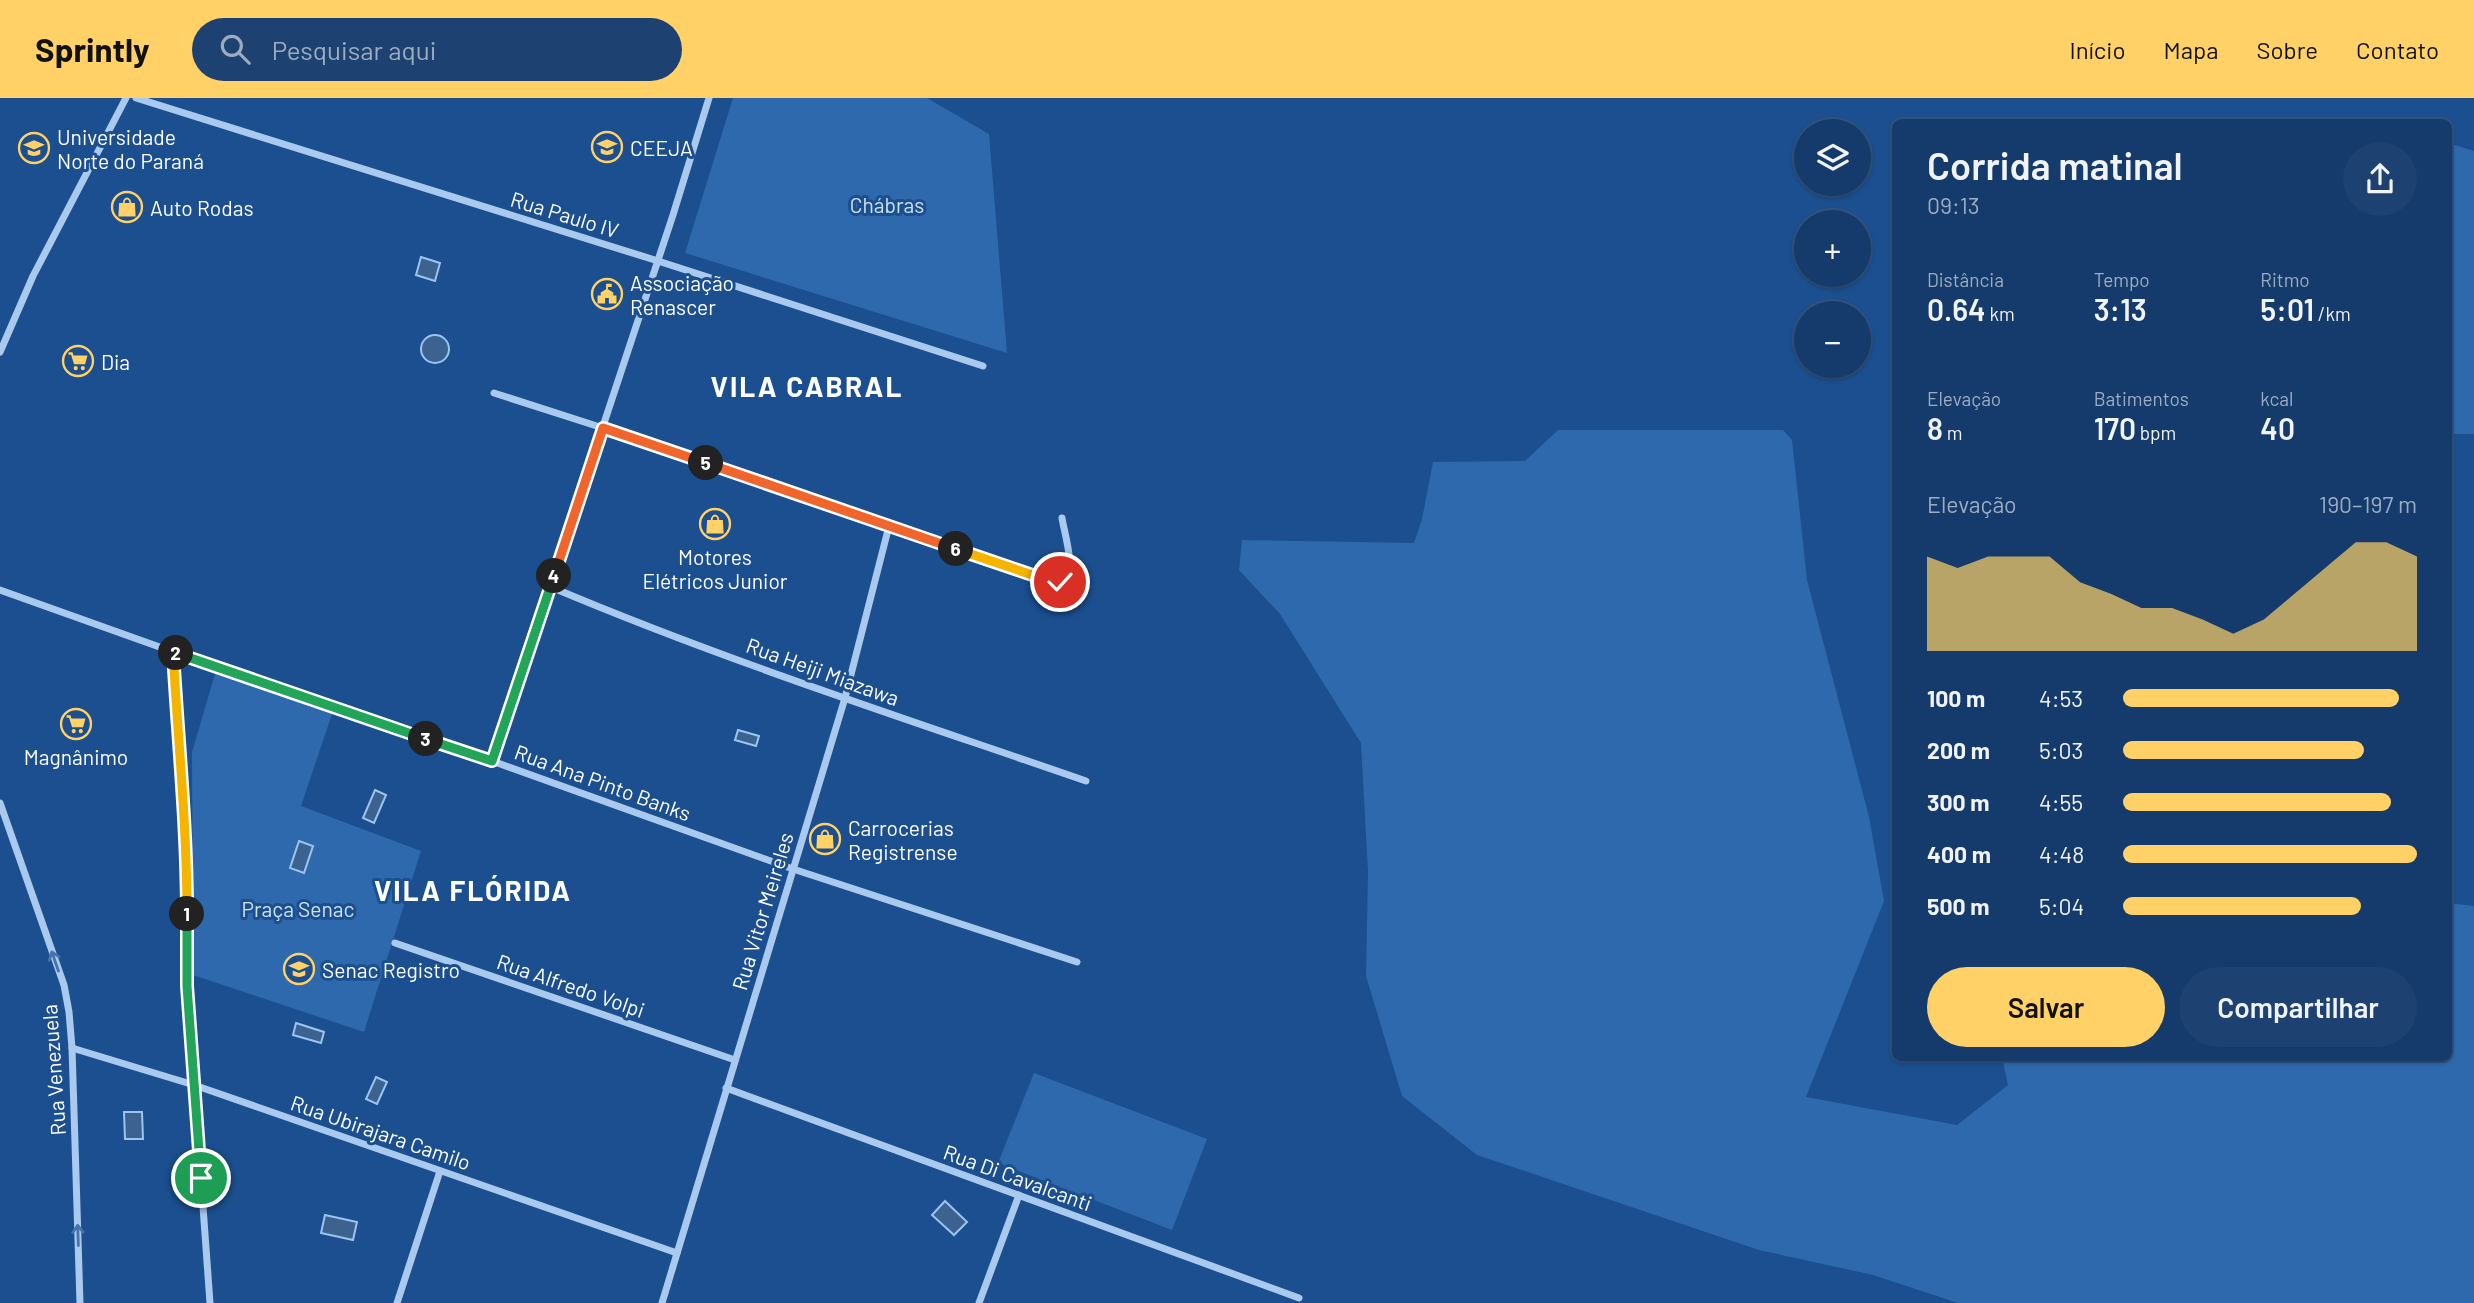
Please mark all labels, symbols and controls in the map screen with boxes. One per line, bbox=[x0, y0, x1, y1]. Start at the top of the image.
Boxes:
search box bbox=[192, 18, 682, 81]
text: Sprintly bbox=[35, 29, 150, 69]
icon: search bbox=[216, 30, 254, 68]
text: Pesquisar aqui bbox=[272, 34, 436, 65]
text: Início bbox=[2070, 35, 2126, 64]
text: Mapa bbox=[2164, 35, 2218, 64]
text: Sobre bbox=[2256, 35, 2318, 64]
text: Contato bbox=[2356, 35, 2439, 64]
map controls bbox=[1794, 119, 1871, 378]
button: layers bbox=[1794, 119, 1871, 196]
place label: Universidade Norte do Paraná bbox=[57, 124, 204, 173]
school or university icon: CEEJA bbox=[590, 130, 624, 164]
school or university icon: Universidade Norte do Paraná bbox=[17, 131, 51, 165]
place label: CEEJA bbox=[630, 135, 693, 160]
text: Corrida matinal bbox=[1927, 142, 2183, 188]
button: share bbox=[2343, 142, 2417, 216]
street label: Rua Paulo IV bbox=[508, 186, 622, 242]
shop icon: Auto Rodas bbox=[110, 190, 144, 224]
text: 09:13 bbox=[1927, 191, 1980, 219]
park label: Chábras bbox=[850, 192, 924, 217]
place label: Auto Rodas bbox=[150, 195, 254, 220]
button: + bbox=[1794, 210, 1871, 287]
text: Distância bbox=[1927, 268, 2004, 291]
text: Tempo bbox=[2094, 268, 2150, 291]
text: Ritmo bbox=[2260, 268, 2310, 291]
place label: Associação Renascer bbox=[630, 270, 734, 319]
public building icon: Associação Renascer bbox=[590, 277, 624, 311]
text: 0.64 bbox=[1927, 291, 1986, 327]
text: 3:13 bbox=[2094, 291, 2147, 327]
text: 5:01 bbox=[2260, 291, 2314, 327]
button: − bbox=[1794, 301, 1871, 378]
text: km bbox=[1986, 302, 2015, 325]
text: /km bbox=[2314, 302, 2351, 325]
supermarket icon: Dia bbox=[61, 344, 95, 378]
place label: Dia bbox=[101, 349, 130, 374]
district label: VILA CABRAL bbox=[711, 369, 903, 403]
text: Elevação bbox=[1927, 387, 2001, 410]
text: Batimentos bbox=[2094, 387, 2189, 410]
text: kcal bbox=[2260, 387, 2293, 410]
text: 8 bbox=[1927, 410, 1943, 446]
text: 170 bbox=[2094, 410, 2136, 446]
text: 40 bbox=[2260, 410, 2295, 446]
text: m bbox=[1943, 421, 1963, 444]
text: bpm bbox=[2136, 421, 2176, 444]
pin: 5 bbox=[688, 446, 724, 480]
text: 5 bbox=[700, 451, 711, 474]
text: Elevação bbox=[1927, 490, 2017, 518]
text: 190–197 m bbox=[2319, 490, 2417, 518]
shop icon: Motores Elétricos Junior bbox=[698, 507, 732, 541]
pin: 6 bbox=[939, 532, 974, 566]
text: 6 bbox=[950, 537, 961, 560]
place label: Motores Elétricos Junior bbox=[643, 544, 788, 593]
pin bbox=[1030, 552, 1090, 612]
pin: 4 bbox=[536, 559, 572, 594]
icon: check bbox=[1041, 563, 1079, 601]
text: 4 bbox=[548, 564, 559, 587]
street label: Rua Heiji Miazawa bbox=[743, 632, 903, 710]
pin: 2 bbox=[158, 636, 194, 670]
text: 2 bbox=[170, 641, 181, 664]
text: 100 m bbox=[1927, 684, 1985, 712]
text: 4:53 bbox=[2039, 684, 2083, 712]
supermarket icon: Magnânimo bbox=[59, 707, 93, 741]
pin: 3 bbox=[408, 722, 444, 756]
text: 3 bbox=[420, 727, 431, 750]
text: 200 m bbox=[1927, 736, 1990, 764]
text: 5:03 bbox=[2039, 736, 2083, 764]
street label: Rua Ana Pinto Banks bbox=[511, 738, 695, 826]
place label: Magnânimo bbox=[24, 744, 128, 769]
text: 300 m bbox=[1927, 788, 1989, 816]
text: 4:55 bbox=[2039, 788, 2083, 816]
place label: Carrocerias Registrense bbox=[848, 815, 958, 864]
shop icon: Carrocerias Registrense bbox=[808, 822, 842, 856]
street label: Rua Vitor Meireles bbox=[726, 829, 798, 993]
text: 400 m bbox=[1927, 840, 1991, 868]
text: 4:48 bbox=[2039, 840, 2084, 868]
district label: VILA FLÓRIDA bbox=[374, 873, 572, 907]
text: 500 m bbox=[1927, 892, 1989, 920]
text: 5:04 bbox=[2039, 892, 2084, 920]
pin: 1 bbox=[170, 896, 204, 932]
park label: Praça Senac bbox=[241, 896, 355, 921]
text: 1 bbox=[183, 902, 190, 925]
street label: Rua Alfredo Volpi bbox=[494, 948, 648, 1022]
one-way arrow bbox=[48, 950, 60, 972]
school or university icon: Senac Registro bbox=[282, 952, 316, 986]
place label: Senac Registro bbox=[322, 957, 460, 982]
button: Salvar bbox=[1927, 967, 2165, 1047]
button: Compartilhar bbox=[2179, 967, 2417, 1047]
street label: Rua Venezuela bbox=[36, 1004, 70, 1136]
street label: Rua Ubirajara Camilo bbox=[288, 1089, 474, 1175]
street label: Rua Di Cavalcanti bbox=[940, 1139, 1096, 1215]
pin bbox=[171, 1148, 231, 1208]
icon: arrive bbox=[182, 1159, 220, 1197]
one-way arrow bbox=[71, 1224, 84, 1247]

